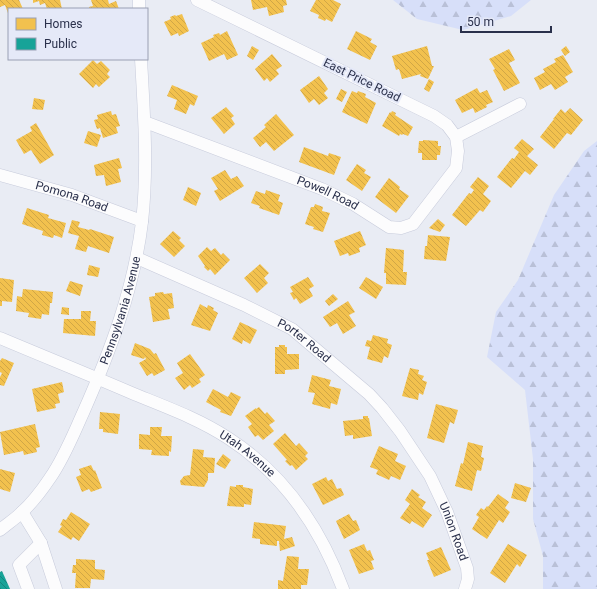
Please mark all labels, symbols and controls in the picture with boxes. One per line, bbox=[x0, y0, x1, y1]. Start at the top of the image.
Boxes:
legend bbox=[8, 8, 148, 60]
scale bar bbox=[461, 8, 551, 34]
text: 50 m bbox=[467, 15, 494, 29]
text: Homes bbox=[44, 17, 82, 31]
text: Public bbox=[44, 37, 77, 51]
street label: East Price Road bbox=[321, 55, 403, 105]
street label: Powell Road bbox=[295, 173, 361, 213]
street label: Pomona Road bbox=[34, 178, 110, 215]
street label: Pennsylvania Avenue bbox=[97, 255, 143, 367]
street label: Porter Road bbox=[275, 316, 333, 365]
street label: Utah Avenue bbox=[217, 427, 278, 480]
street label: Union Road bbox=[436, 500, 471, 563]

